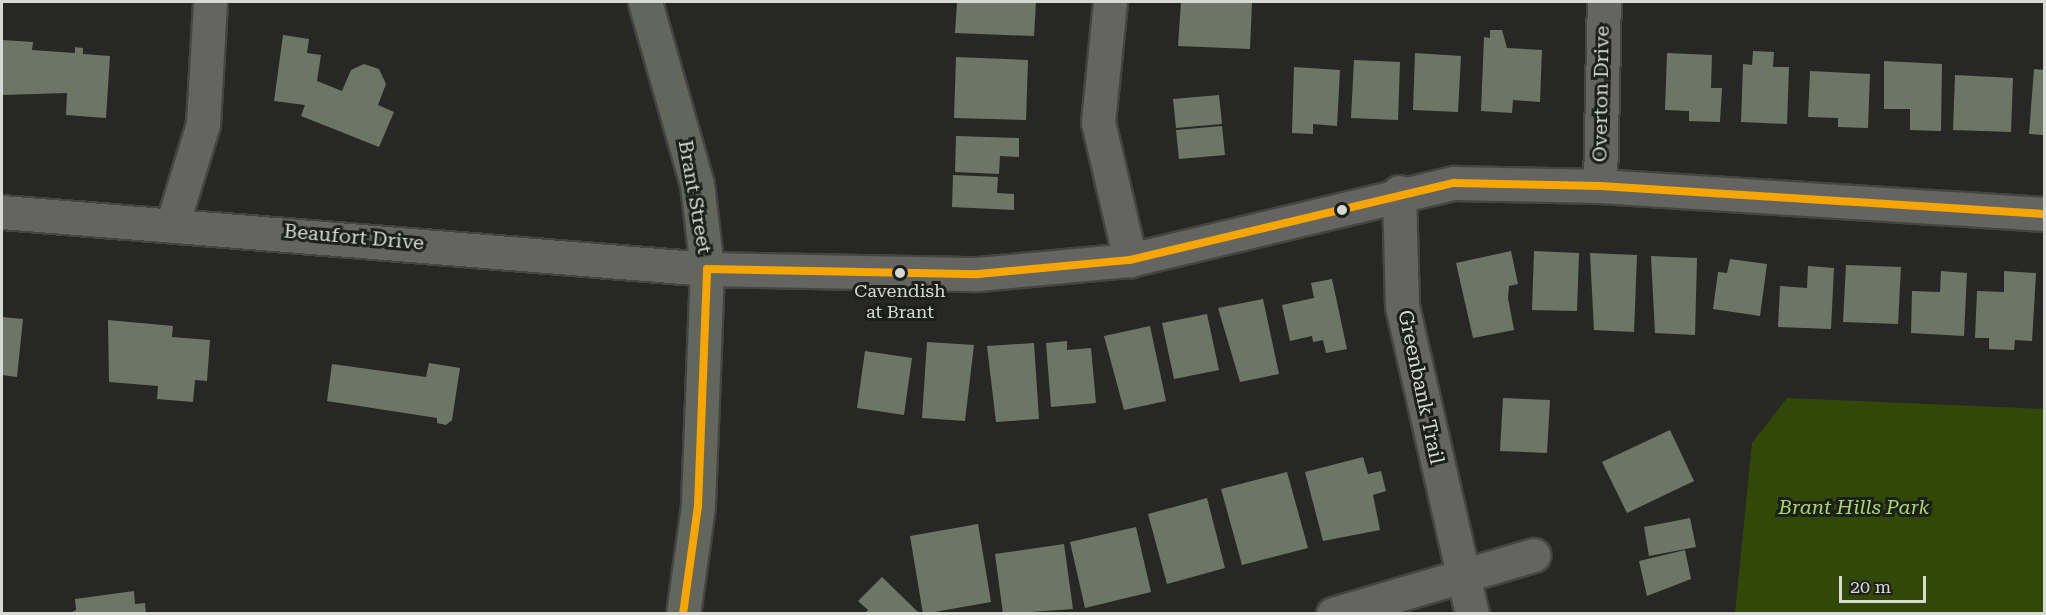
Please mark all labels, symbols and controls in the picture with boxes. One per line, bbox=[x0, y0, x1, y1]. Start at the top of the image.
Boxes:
street label: Overton Drive bbox=[1588, 26, 1614, 162]
street label: Brant Street bbox=[673, 138, 717, 256]
unlabelled marker bbox=[1336, 204, 1348, 216]
street label: Beaufort Drive bbox=[283, 219, 425, 255]
marker: Cavendish at Brant bbox=[894, 267, 906, 279]
place label: Cavendish at Brant bbox=[854, 281, 946, 324]
street label: Greenbank Trail bbox=[1393, 308, 1449, 466]
park label: Brant Hills Park bbox=[1779, 495, 1929, 519]
scale bar bbox=[1842, 564, 1929, 602]
text: 20 m bbox=[1850, 576, 1891, 597]

